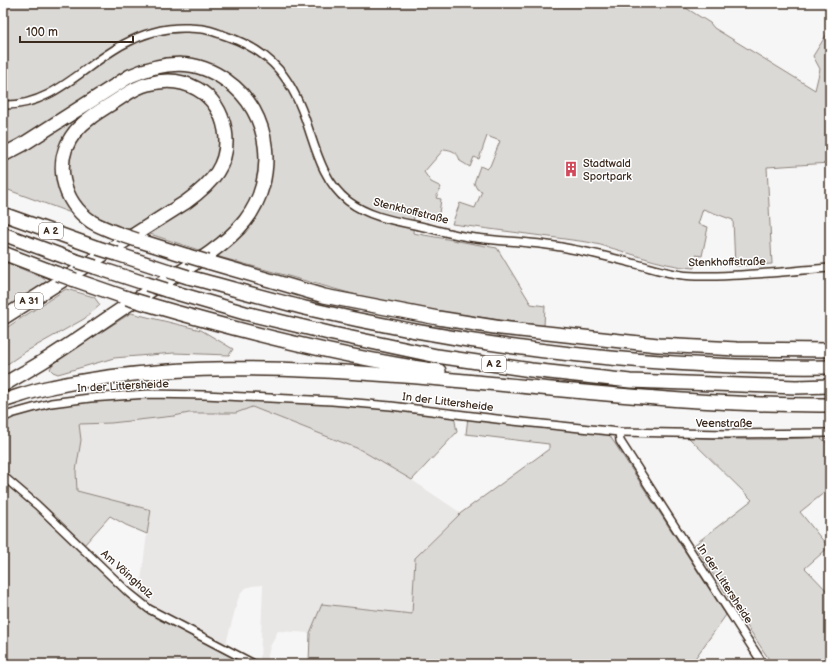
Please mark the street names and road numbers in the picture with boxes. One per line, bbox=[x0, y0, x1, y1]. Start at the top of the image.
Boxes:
street label: Stenkhoffstraße bbox=[372, 195, 451, 227]
road number: A 2 bbox=[39, 223, 63, 239]
street label: Stenkhoffstraße bbox=[688, 255, 766, 269]
road number: A 31 bbox=[15, 293, 43, 309]
road number: A 2 bbox=[482, 356, 506, 372]
street label: In der Littersheide bbox=[77, 377, 170, 395]
street label: In der Littersheide bbox=[402, 390, 495, 414]
street label: Veenstraße bbox=[696, 417, 753, 430]
street label: In der Littersheide bbox=[695, 542, 756, 626]
street label: Am Vöingholz bbox=[98, 547, 156, 601]

